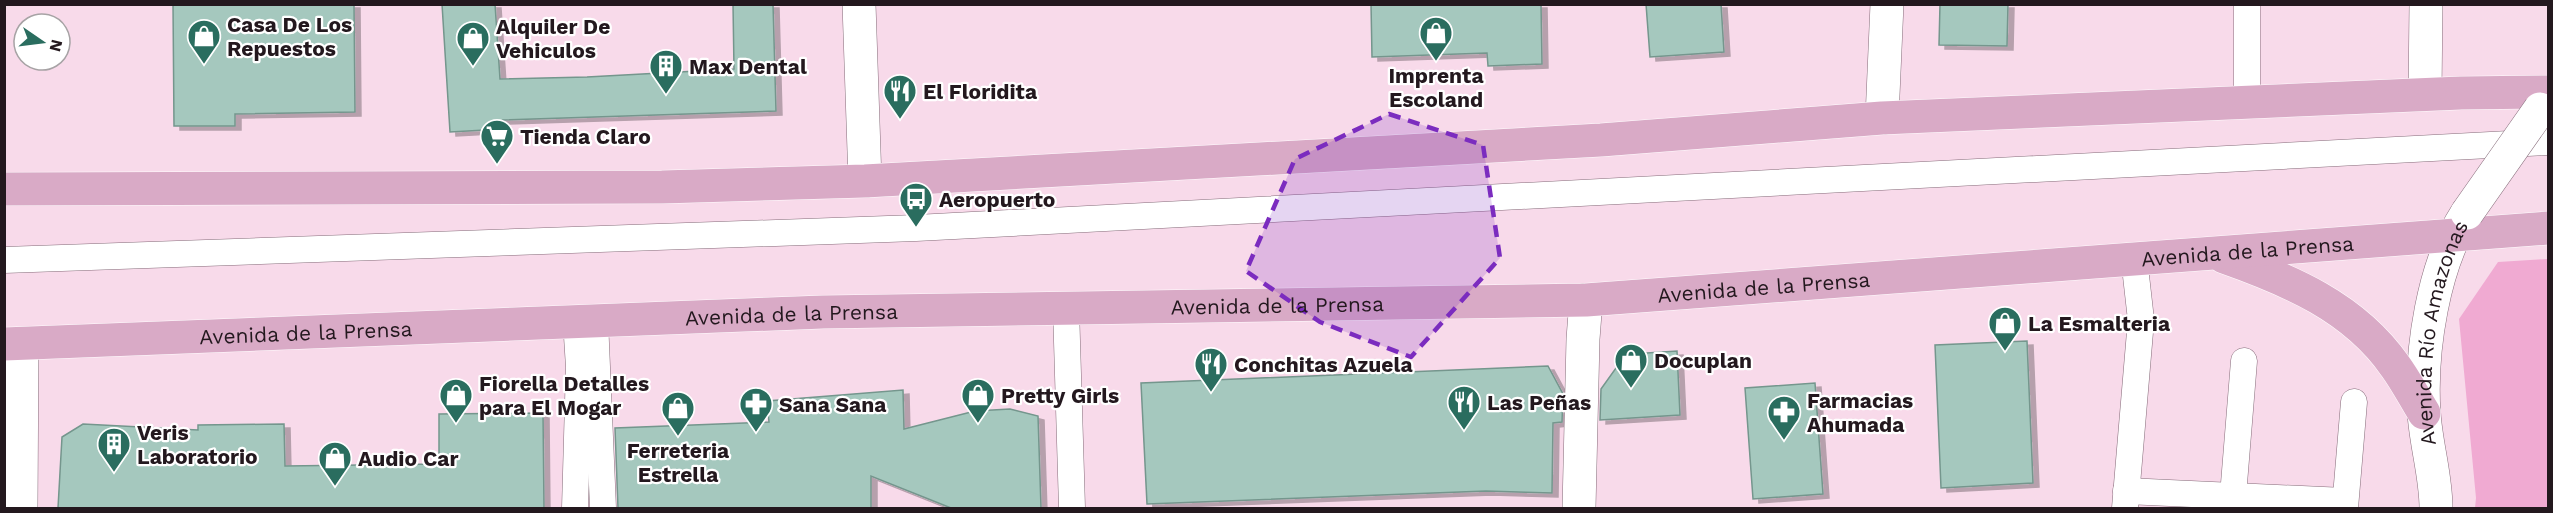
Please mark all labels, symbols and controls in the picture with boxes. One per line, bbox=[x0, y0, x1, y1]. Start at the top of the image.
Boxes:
north arrow bbox=[12, 12, 72, 72]
place label: Casa De Los Repuestos bbox=[227, 12, 352, 61]
place label: Alquiler De Vehiculos bbox=[496, 14, 610, 63]
shop icon: Imprenta Escoland bbox=[1418, 15, 1454, 62]
shop icon: Casa De Los Repuestos bbox=[186, 18, 222, 65]
shop icon: Alquiler De Vehiculos bbox=[455, 20, 491, 67]
text: N bbox=[45, 37, 67, 54]
building icon: Max Dental bbox=[648, 48, 684, 95]
place label: Max Dental bbox=[689, 54, 807, 79]
place label: Imprenta Escoland bbox=[1388, 63, 1484, 112]
restaurant icon: El Floridita bbox=[882, 73, 918, 120]
place label: El Floridita bbox=[923, 79, 1038, 104]
supermarket icon: Tienda Claro bbox=[479, 118, 515, 165]
place label: Tienda Claro bbox=[520, 124, 651, 149]
bus stop icon: Aeropuerto bbox=[898, 181, 934, 228]
place label: Aeropuerto bbox=[939, 187, 1055, 212]
street label: Avenida Río Amazonas bbox=[2411, 216, 2473, 448]
street label: Avenida de la Prensa bbox=[2140, 230, 2355, 271]
street label: Avenida de la Prensa bbox=[1657, 266, 1871, 307]
street label: Avenida de la Prensa bbox=[1171, 291, 1384, 319]
street label: Avenida de la Prensa bbox=[684, 298, 898, 330]
shop icon: La Esmalteria bbox=[1987, 305, 2023, 352]
place label: La Esmalteria bbox=[2028, 311, 2171, 336]
street label: Avenida de la Prensa bbox=[199, 316, 413, 349]
shop icon: Docuplan bbox=[1613, 342, 1649, 389]
restaurant icon: Conchitas Azuela bbox=[1193, 346, 1229, 393]
place label: Docuplan bbox=[1654, 348, 1752, 373]
place label: Conchitas Azuela bbox=[1234, 352, 1413, 377]
place label: Fiorella Detalles para El Mogar bbox=[479, 371, 649, 420]
shop icon: Fiorella Detalles para El Mogar bbox=[438, 377, 474, 424]
shop icon: Pretty Girls bbox=[960, 377, 996, 424]
place label: Pretty Girls bbox=[1001, 383, 1119, 408]
restaurant icon: Las Peñas bbox=[1446, 384, 1482, 431]
pharmacy icon: Sana Sana bbox=[738, 386, 774, 433]
place label: Farmacias Ahumada bbox=[1807, 388, 1913, 437]
shop icon: Ferreteria Estrella bbox=[660, 390, 696, 437]
place label: Las Peñas bbox=[1487, 390, 1591, 415]
place label: Sana Sana bbox=[779, 392, 887, 417]
pharmacy icon: Farmacias Ahumada bbox=[1766, 394, 1802, 441]
place label: Veris Laboratorio bbox=[137, 420, 258, 469]
building icon: Veris Laboratorio bbox=[96, 426, 132, 473]
place label: Ferreteria Estrella bbox=[627, 438, 730, 487]
shop icon: Audio Car bbox=[317, 440, 353, 487]
place label: Audio Car bbox=[358, 446, 459, 471]

